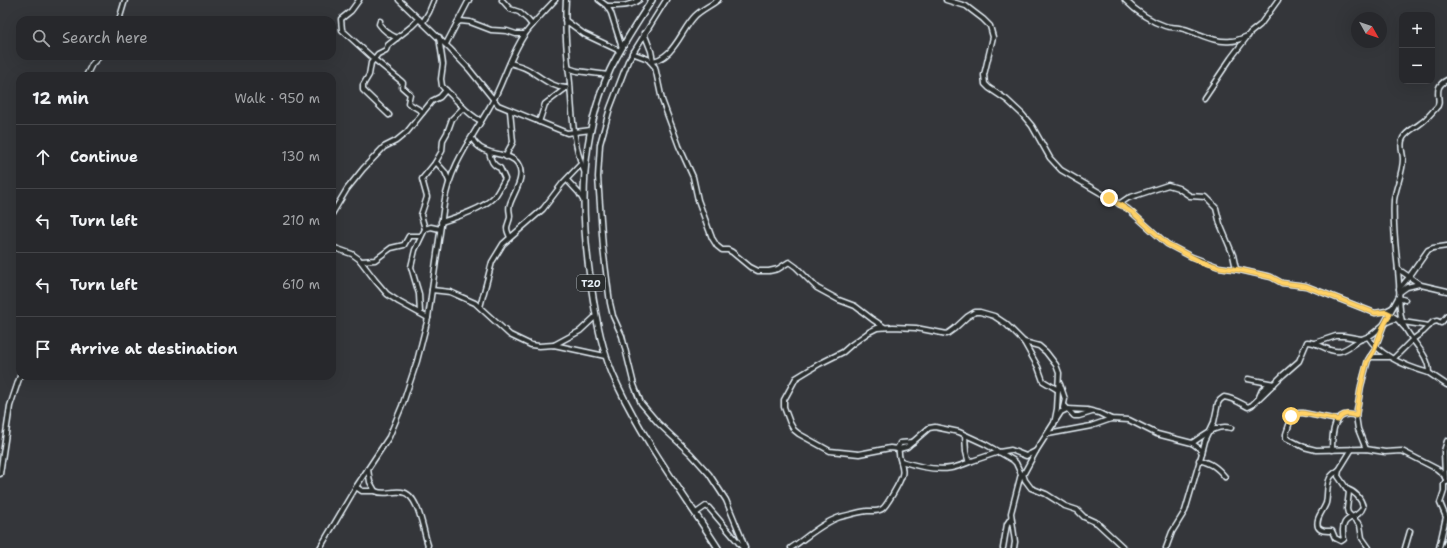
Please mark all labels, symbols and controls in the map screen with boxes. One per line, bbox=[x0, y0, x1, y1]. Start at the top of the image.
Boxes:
north arrow bbox=[1351, 12, 1387, 48]
map controls bbox=[1399, 12, 1435, 84]
button: + bbox=[1399, 12, 1435, 48]
search box bbox=[16, 16, 336, 60]
icon: search bbox=[30, 27, 52, 49]
text: Search here bbox=[62, 28, 148, 48]
button: − bbox=[1399, 48, 1435, 84]
text: 12 min bbox=[32, 87, 89, 109]
text: Walk · 950 m bbox=[235, 90, 320, 107]
icon: ahead bbox=[32, 146, 54, 168]
text: Continue bbox=[70, 147, 138, 167]
text: 130 m bbox=[282, 148, 320, 165]
route end bbox=[1100, 189, 1118, 207]
icon: left bbox=[32, 210, 54, 232]
text: Turn left bbox=[70, 211, 138, 231]
text: 210 m bbox=[282, 212, 320, 229]
icon: left bbox=[32, 274, 54, 296]
text: Turn left bbox=[70, 275, 138, 295]
road number: T20 bbox=[577, 275, 605, 291]
text: 610 m bbox=[282, 276, 320, 293]
icon: arrive bbox=[32, 338, 54, 360]
text: Arrive at destination bbox=[70, 339, 238, 359]
route start bbox=[1282, 407, 1300, 425]

